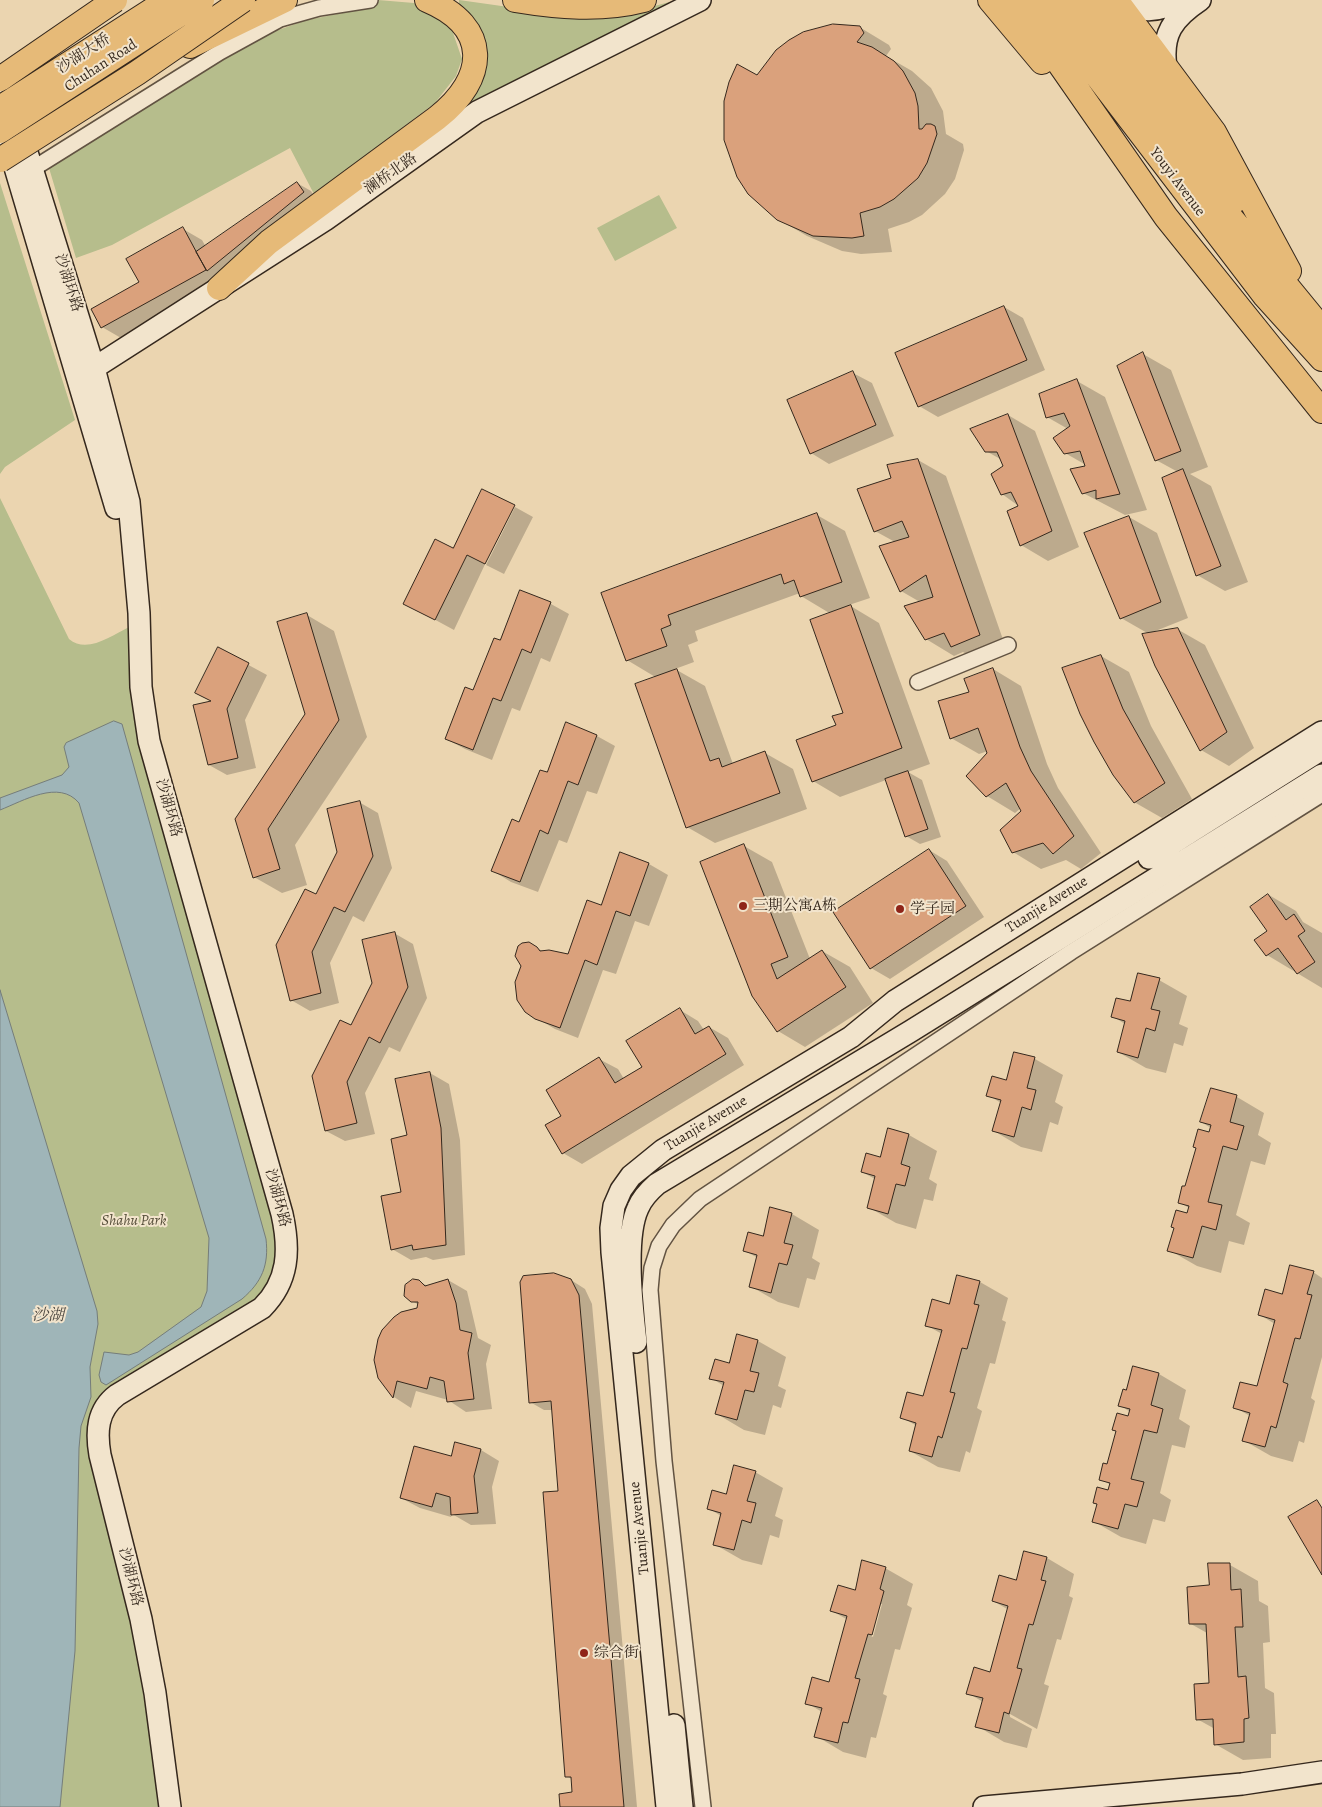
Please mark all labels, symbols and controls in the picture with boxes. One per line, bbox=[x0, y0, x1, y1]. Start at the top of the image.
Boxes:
street label: 沙湖大桥 bbox=[54, 30, 114, 78]
street label: Chuhan Road bbox=[61, 36, 141, 96]
street label: Youyi Avenue bbox=[1145, 144, 1209, 220]
street label: 澜桥北路 bbox=[361, 149, 421, 199]
street label: 沙湖环路 bbox=[50, 252, 86, 314]
street label: 沙湖环路 bbox=[151, 777, 185, 839]
street label: Tuanjie Avenue bbox=[1003, 873, 1091, 937]
place label: 三期公寓A栋 bbox=[753, 897, 837, 915]
marker: 三期公寓A栋 bbox=[737, 900, 749, 912]
place label: 学子园 bbox=[910, 900, 955, 918]
marker: 学子园 bbox=[894, 903, 906, 915]
street label: Tuanjie Avenue bbox=[661, 1092, 751, 1156]
street label: 沙湖环路 bbox=[261, 1167, 293, 1229]
park label: Shahu Park bbox=[102, 1212, 166, 1230]
water label: 沙湖 bbox=[32, 1306, 64, 1326]
street label: Tuanjie Avenue bbox=[626, 1481, 654, 1575]
street label: 沙湖环路 bbox=[114, 1546, 146, 1608]
place label: 综合街 bbox=[594, 1644, 639, 1662]
marker: 综合街 bbox=[578, 1647, 590, 1659]

